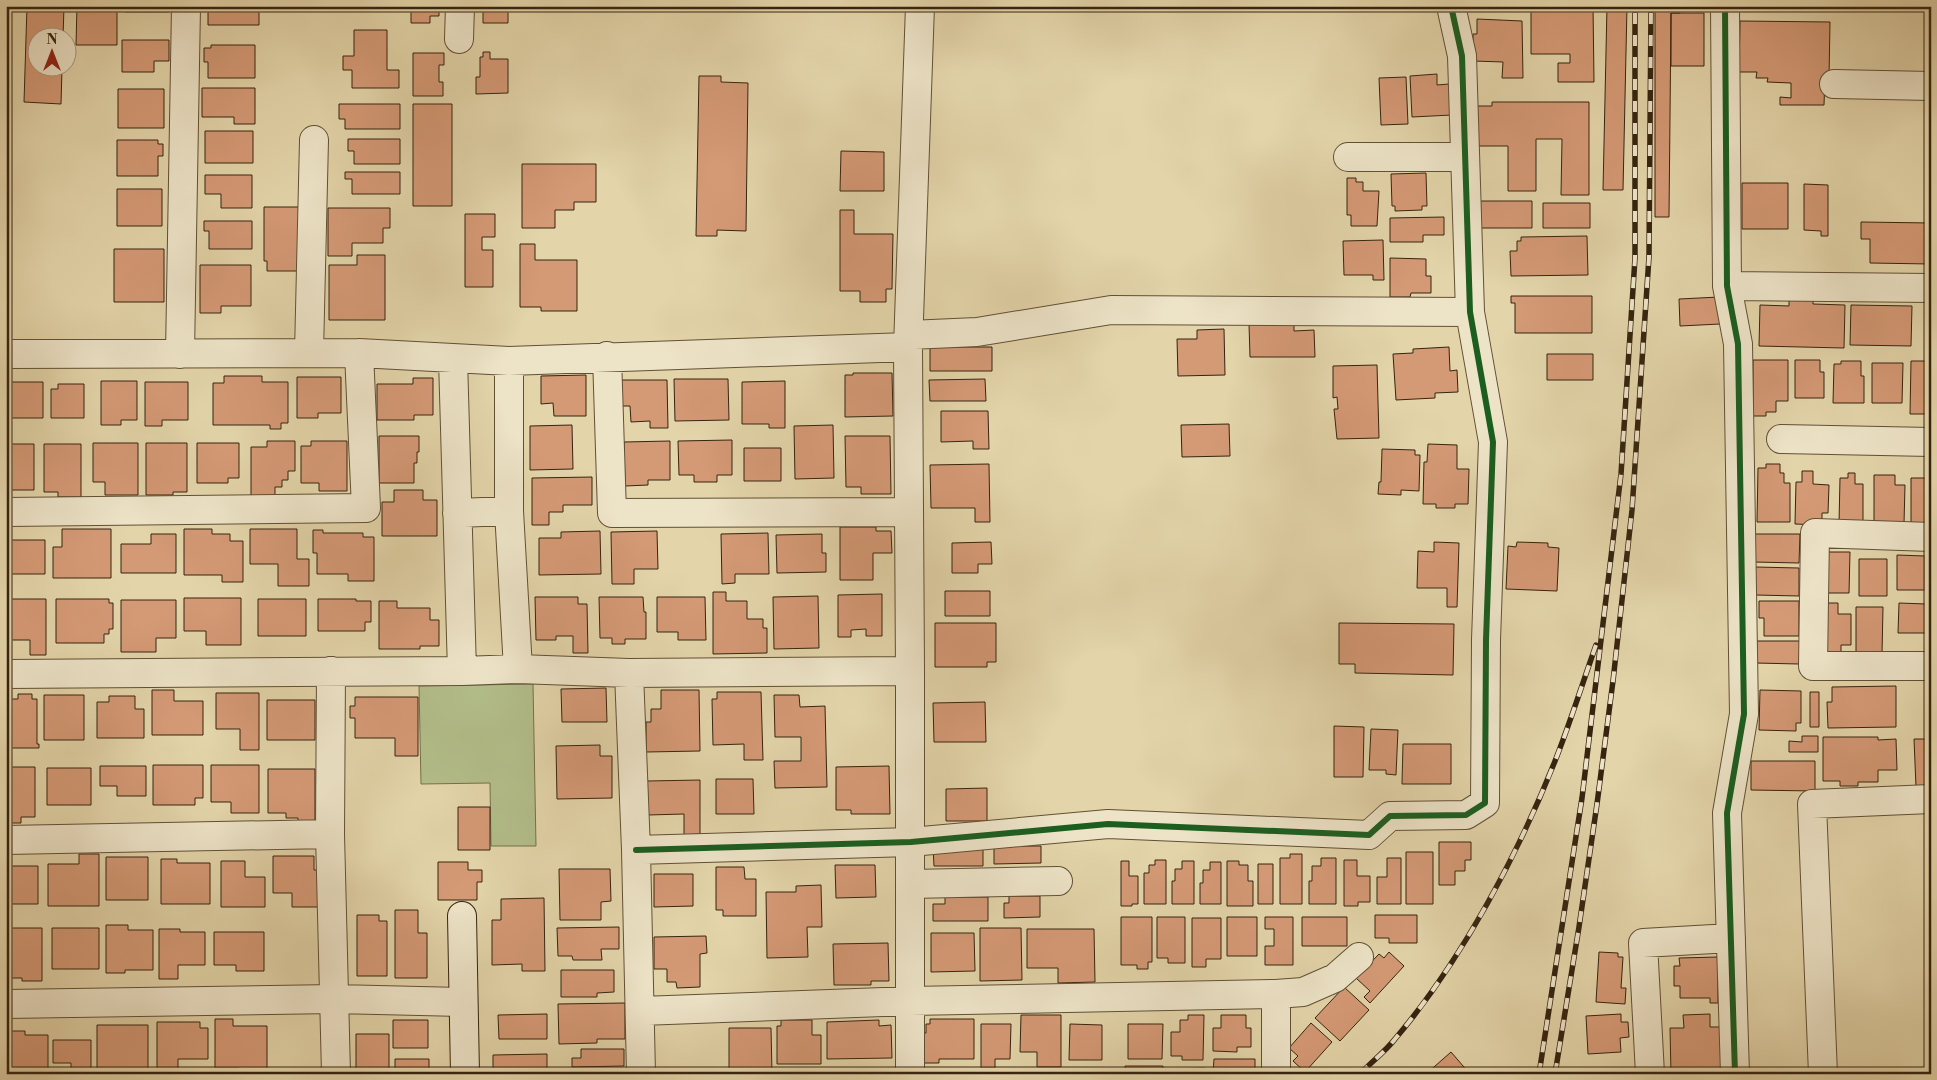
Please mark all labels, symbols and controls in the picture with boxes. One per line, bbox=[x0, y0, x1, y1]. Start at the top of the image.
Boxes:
north arrow bbox=[28, 28, 78, 78]
text: N bbox=[46, 31, 58, 49]

